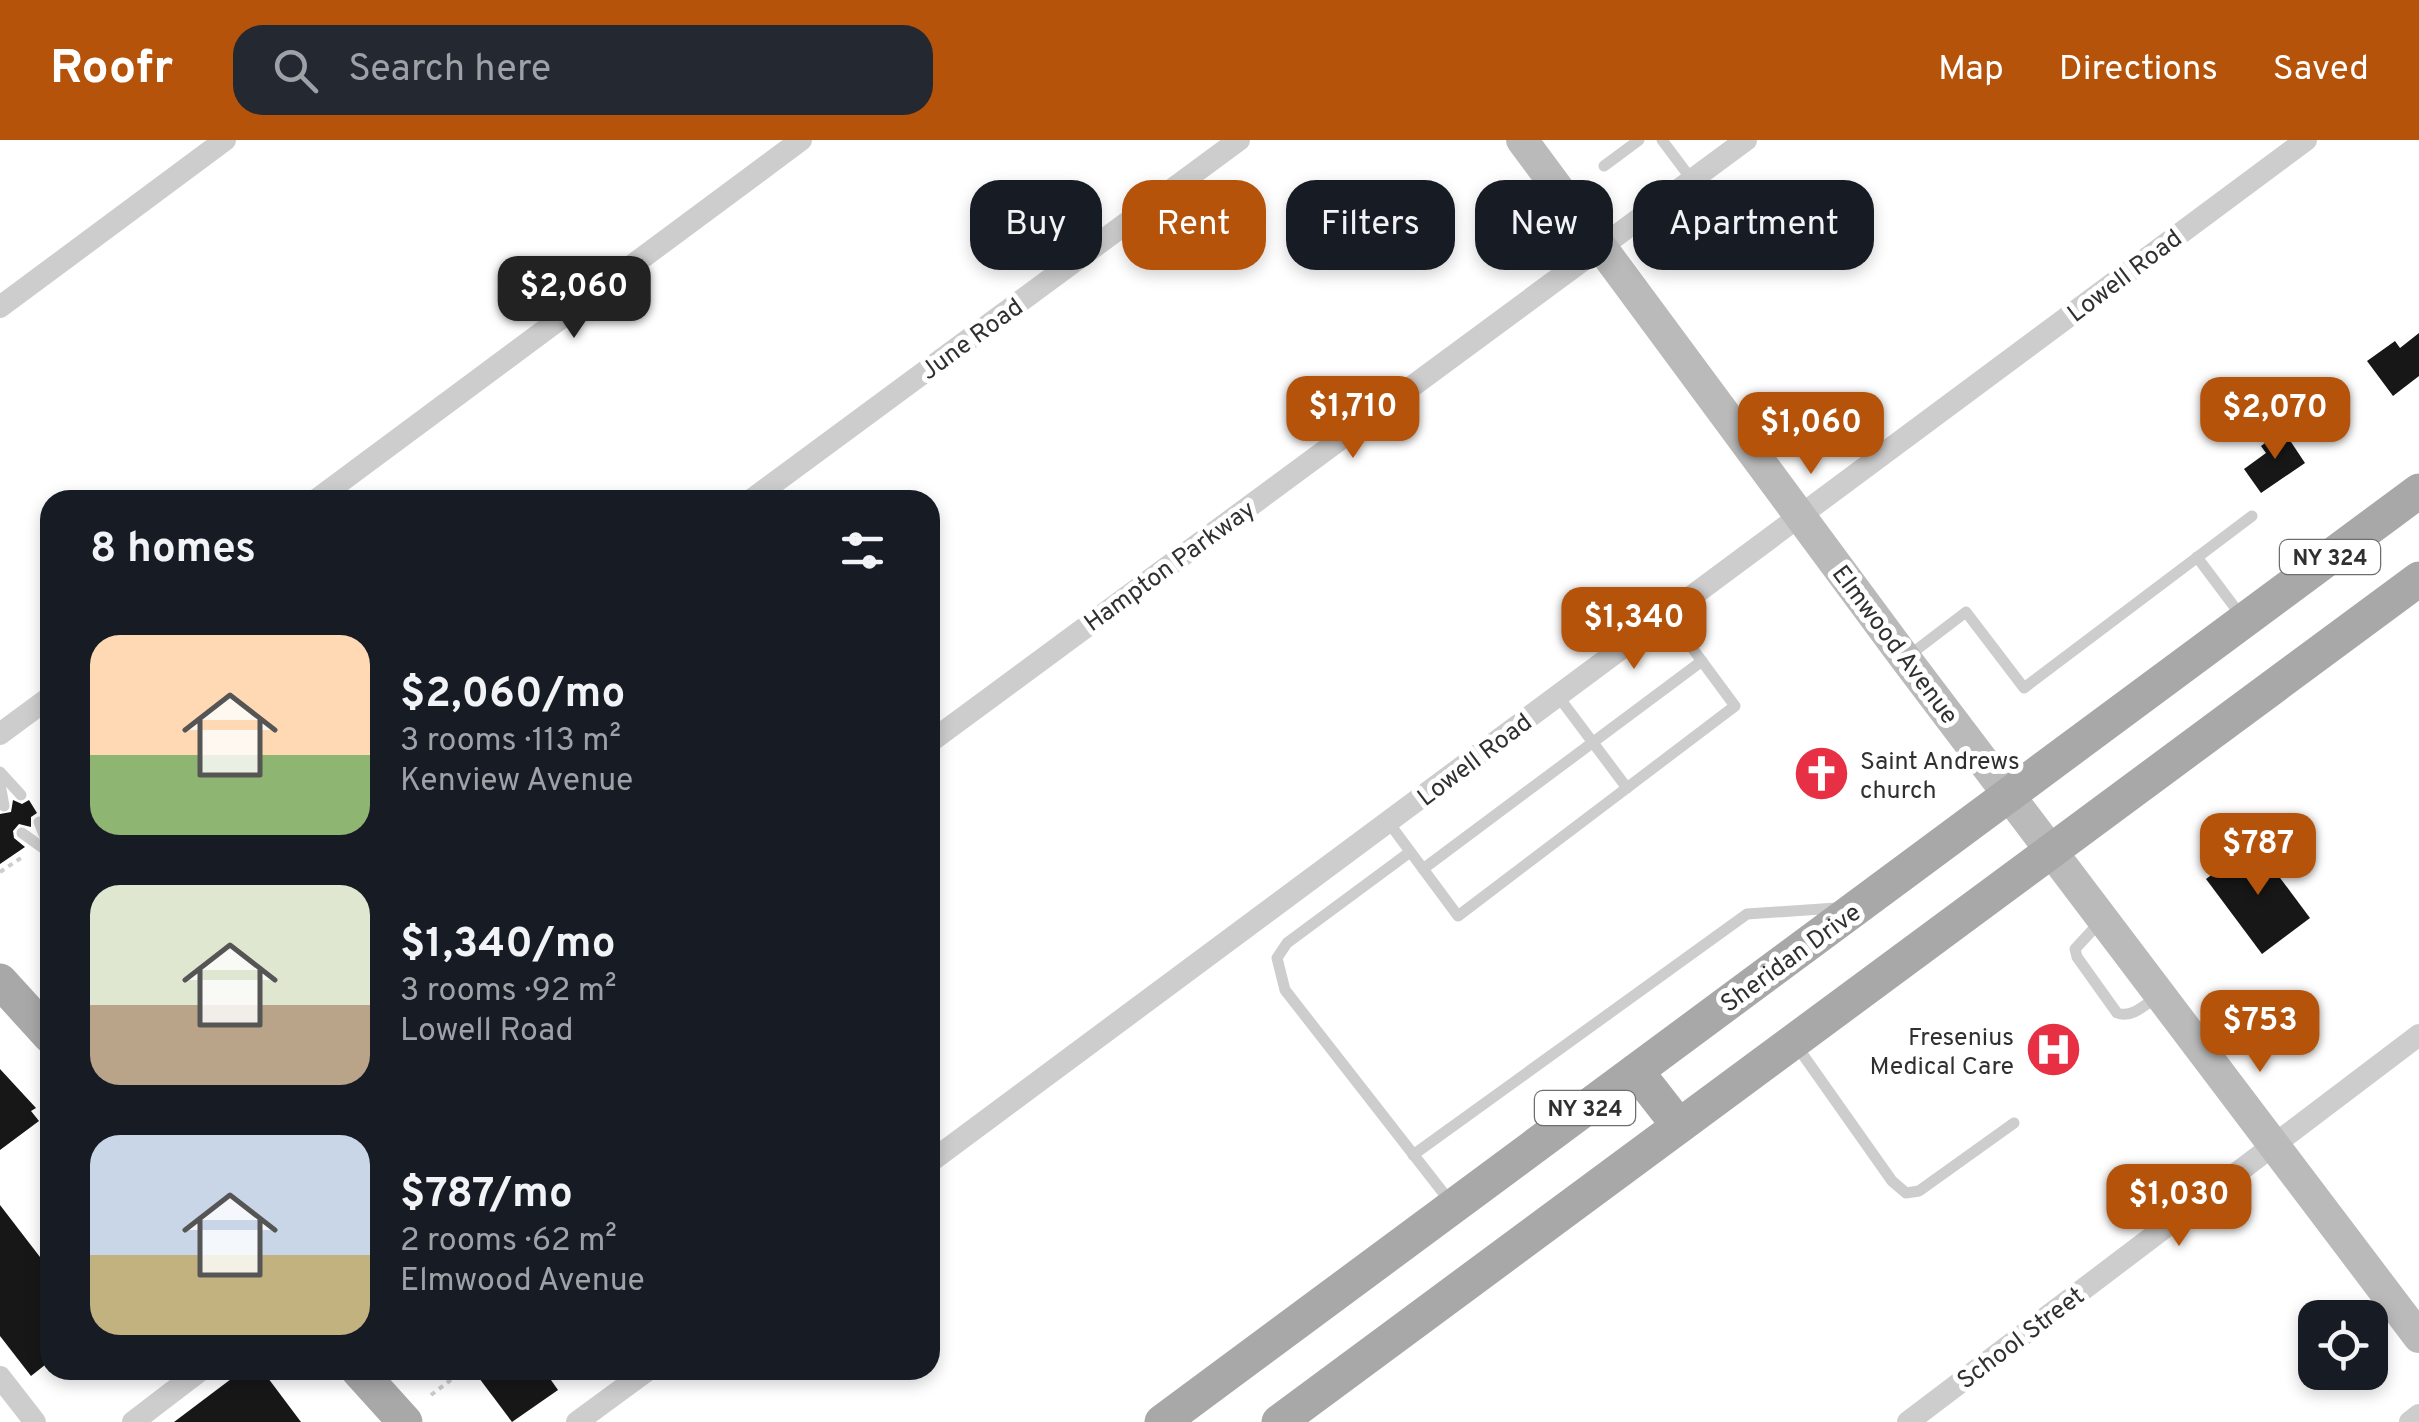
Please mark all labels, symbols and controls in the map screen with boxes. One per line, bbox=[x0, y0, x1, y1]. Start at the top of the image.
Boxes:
search box bbox=[233, 25, 933, 115]
text: Roofr bbox=[50, 40, 173, 100]
icon: search bbox=[268, 43, 323, 98]
text: Search here bbox=[348, 46, 551, 95]
text: Map bbox=[1938, 48, 2004, 92]
text: Directions bbox=[2059, 48, 2218, 92]
text: Saved bbox=[2273, 48, 2369, 92]
chip: Buy bbox=[970, 180, 1102, 270]
chip: Rent bbox=[1122, 180, 1266, 270]
chip: Filters bbox=[1286, 180, 1455, 270]
chip: New bbox=[1475, 180, 1613, 270]
chip: Apartment bbox=[1633, 180, 1874, 270]
street label: Lowell Road bbox=[2062, 224, 2190, 331]
pin: $2,060 bbox=[493, 256, 655, 341]
text: $2,060 bbox=[520, 268, 628, 308]
street label: June Road bbox=[915, 292, 1031, 389]
pin: $1,710 bbox=[1272, 376, 1434, 461]
pin: $2,070 bbox=[2194, 377, 2356, 462]
text: $1,710 bbox=[1308, 388, 1398, 428]
text: $2,070 bbox=[2222, 389, 2328, 429]
pin: $1,060 bbox=[1730, 392, 1892, 477]
text: $1,060 bbox=[1760, 404, 1862, 444]
street label: Hampton Parkway bbox=[1079, 495, 1263, 640]
icon: filters bbox=[835, 523, 890, 578]
text: 8 homes bbox=[90, 524, 256, 577]
road number: NY 324 bbox=[2280, 540, 2380, 574]
street label: Elmwood Avenue bbox=[1823, 560, 1964, 732]
pin: $1,340 bbox=[1553, 587, 1715, 672]
text: $1,340 bbox=[1583, 599, 1685, 639]
text: $2,060/mo bbox=[400, 669, 625, 722]
icon: home bbox=[170, 675, 290, 795]
street label: Lowell Road bbox=[1412, 708, 1540, 815]
text: 3 rooms · 113 m² bbox=[400, 722, 621, 762]
church icon: Saint Andrews church bbox=[1791, 744, 1851, 804]
place label: Saint Andrews church bbox=[1860, 747, 2020, 808]
text: Kenview Avenue bbox=[400, 762, 633, 802]
pin: $787 bbox=[2199, 813, 2317, 898]
text: $787 bbox=[2222, 825, 2294, 865]
street label: Sheridan Drive bbox=[1715, 898, 1868, 1021]
text: $1,340/mo bbox=[400, 919, 616, 972]
icon: home bbox=[170, 925, 290, 1045]
text: 3 rooms · 92 m² bbox=[400, 972, 617, 1012]
pin: $753 bbox=[2201, 990, 2319, 1075]
text: $753 bbox=[2222, 1002, 2298, 1042]
text: Lowell Road bbox=[400, 1012, 574, 1052]
hospital icon: Fresenius Medical Care bbox=[2023, 1020, 2083, 1080]
place label: Fresenius Medical Care bbox=[1870, 1023, 2014, 1084]
road number: NY 324 bbox=[1535, 1091, 1635, 1125]
pin: $1,030 bbox=[2098, 1164, 2260, 1249]
text: $787/mo bbox=[400, 1169, 573, 1222]
icon: home bbox=[170, 1175, 290, 1295]
text: $1,030 bbox=[2128, 1176, 2230, 1216]
text: 2 rooms · 62 m² bbox=[400, 1222, 617, 1262]
text: Elmwood Avenue bbox=[400, 1262, 645, 1302]
street label: School Street bbox=[1952, 1281, 2092, 1398]
map controls bbox=[2298, 1300, 2388, 1390]
button: locate bbox=[2298, 1300, 2388, 1390]

